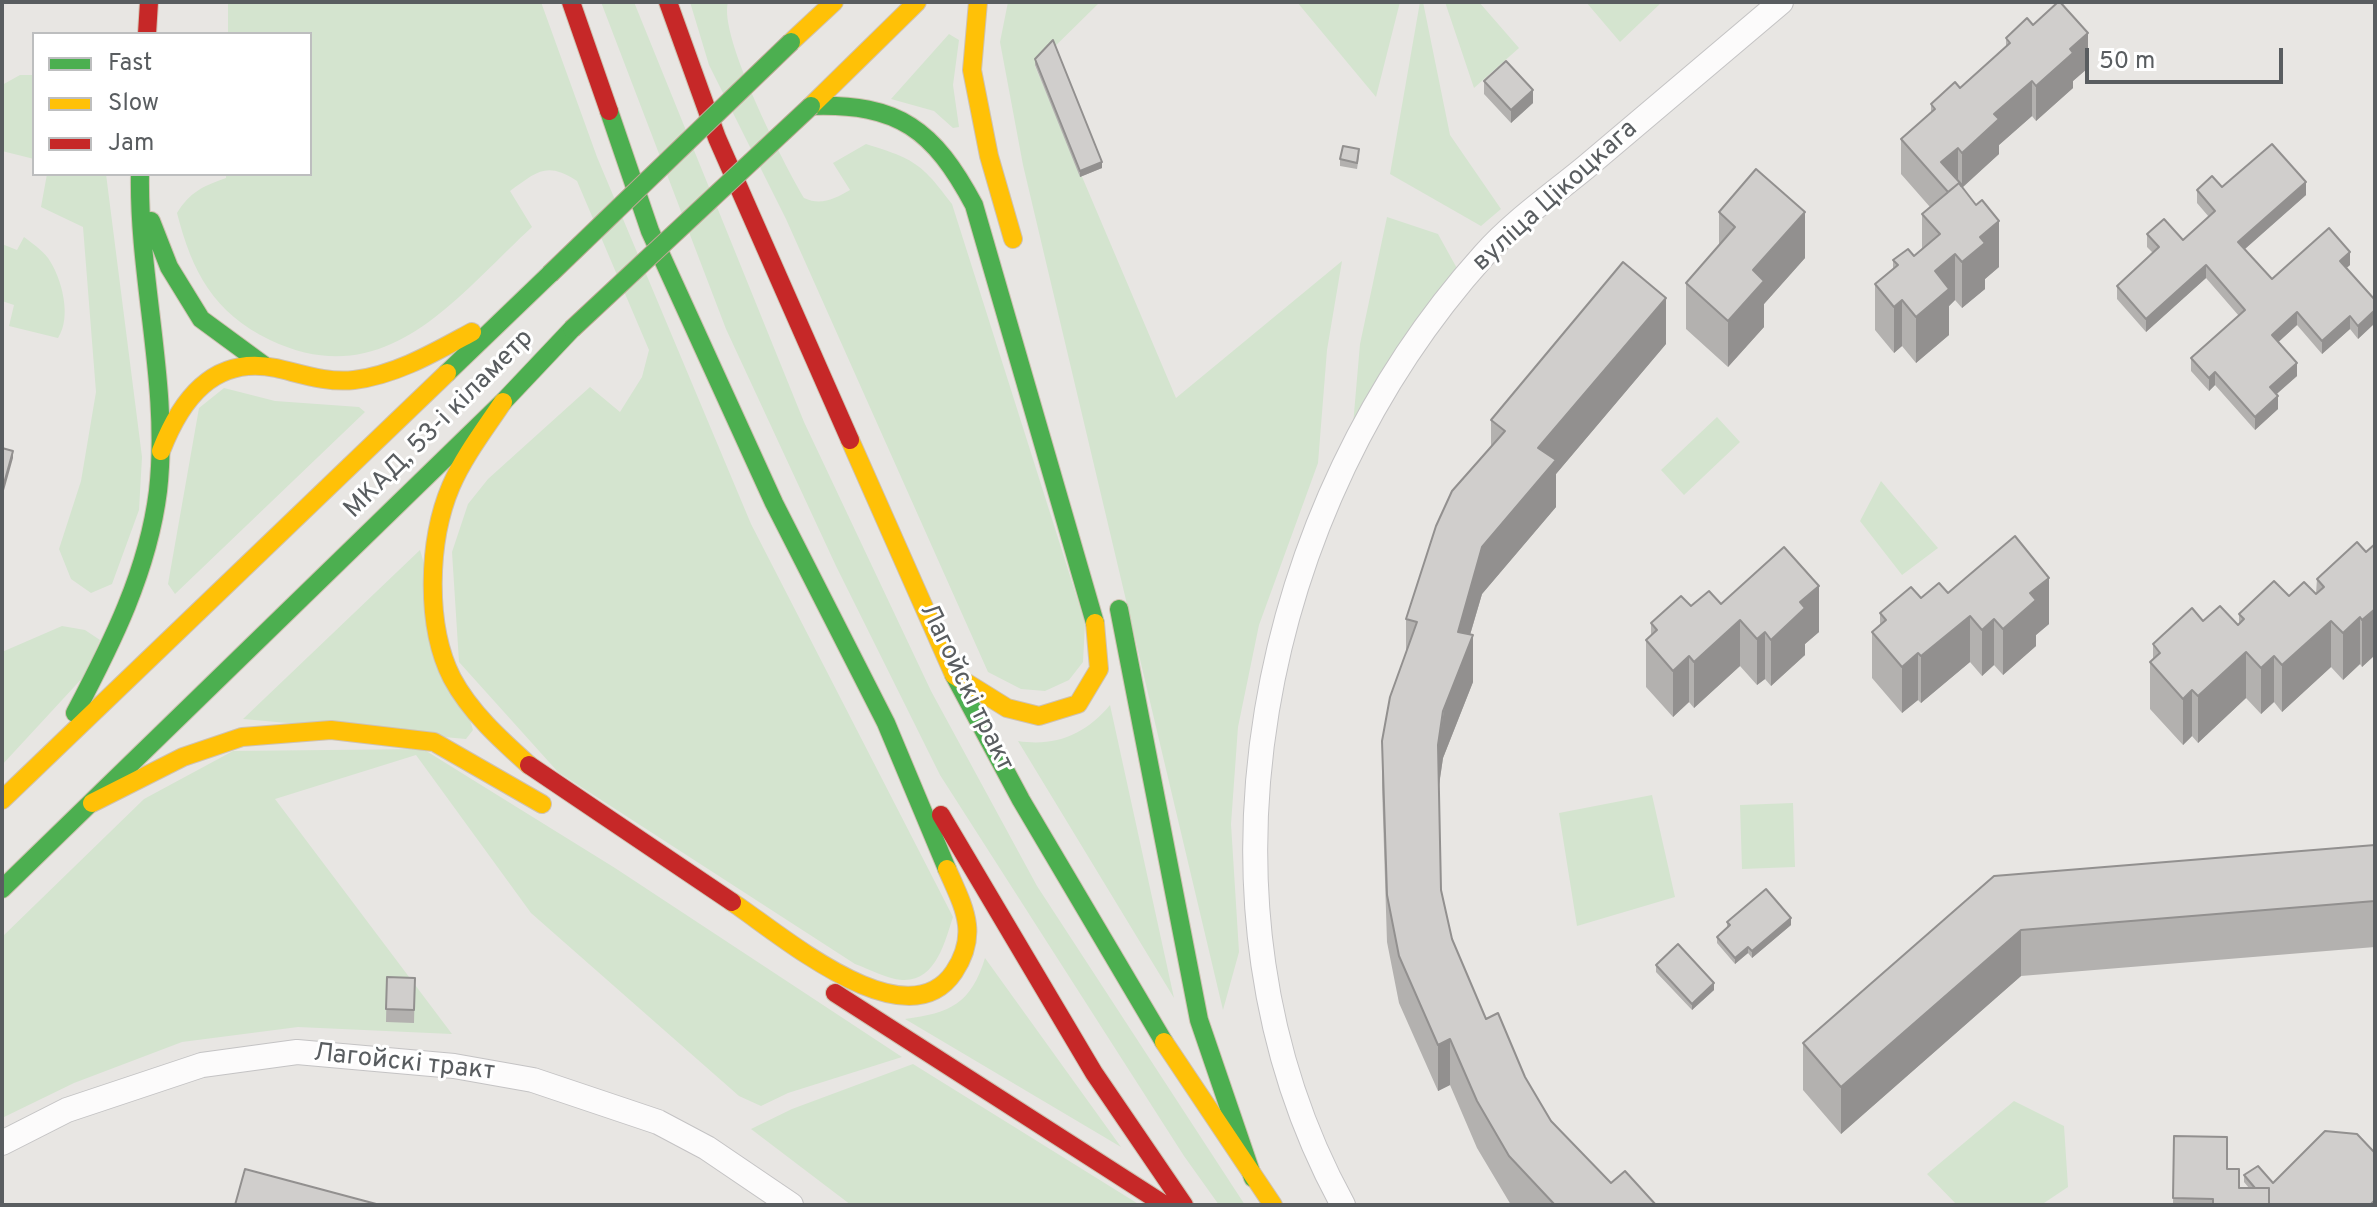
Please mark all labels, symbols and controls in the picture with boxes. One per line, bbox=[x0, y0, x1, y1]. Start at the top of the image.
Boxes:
legend bbox=[32, 32, 312, 176]
scale bar bbox=[2089, 32, 2287, 82]
text: 50 m bbox=[2099, 47, 2155, 77]
text: Fast bbox=[108, 49, 152, 79]
text: Slow bbox=[108, 89, 159, 119]
street label: вуліца Цікоцкага bbox=[1467, 115, 1645, 279]
text: Jam bbox=[108, 129, 154, 159]
street label: МКАД, 53-і кіламетр bbox=[339, 324, 541, 526]
street label: Лагойскі тракт bbox=[911, 599, 1019, 777]
street label: Лагойскі тракт bbox=[312, 1039, 496, 1089]

